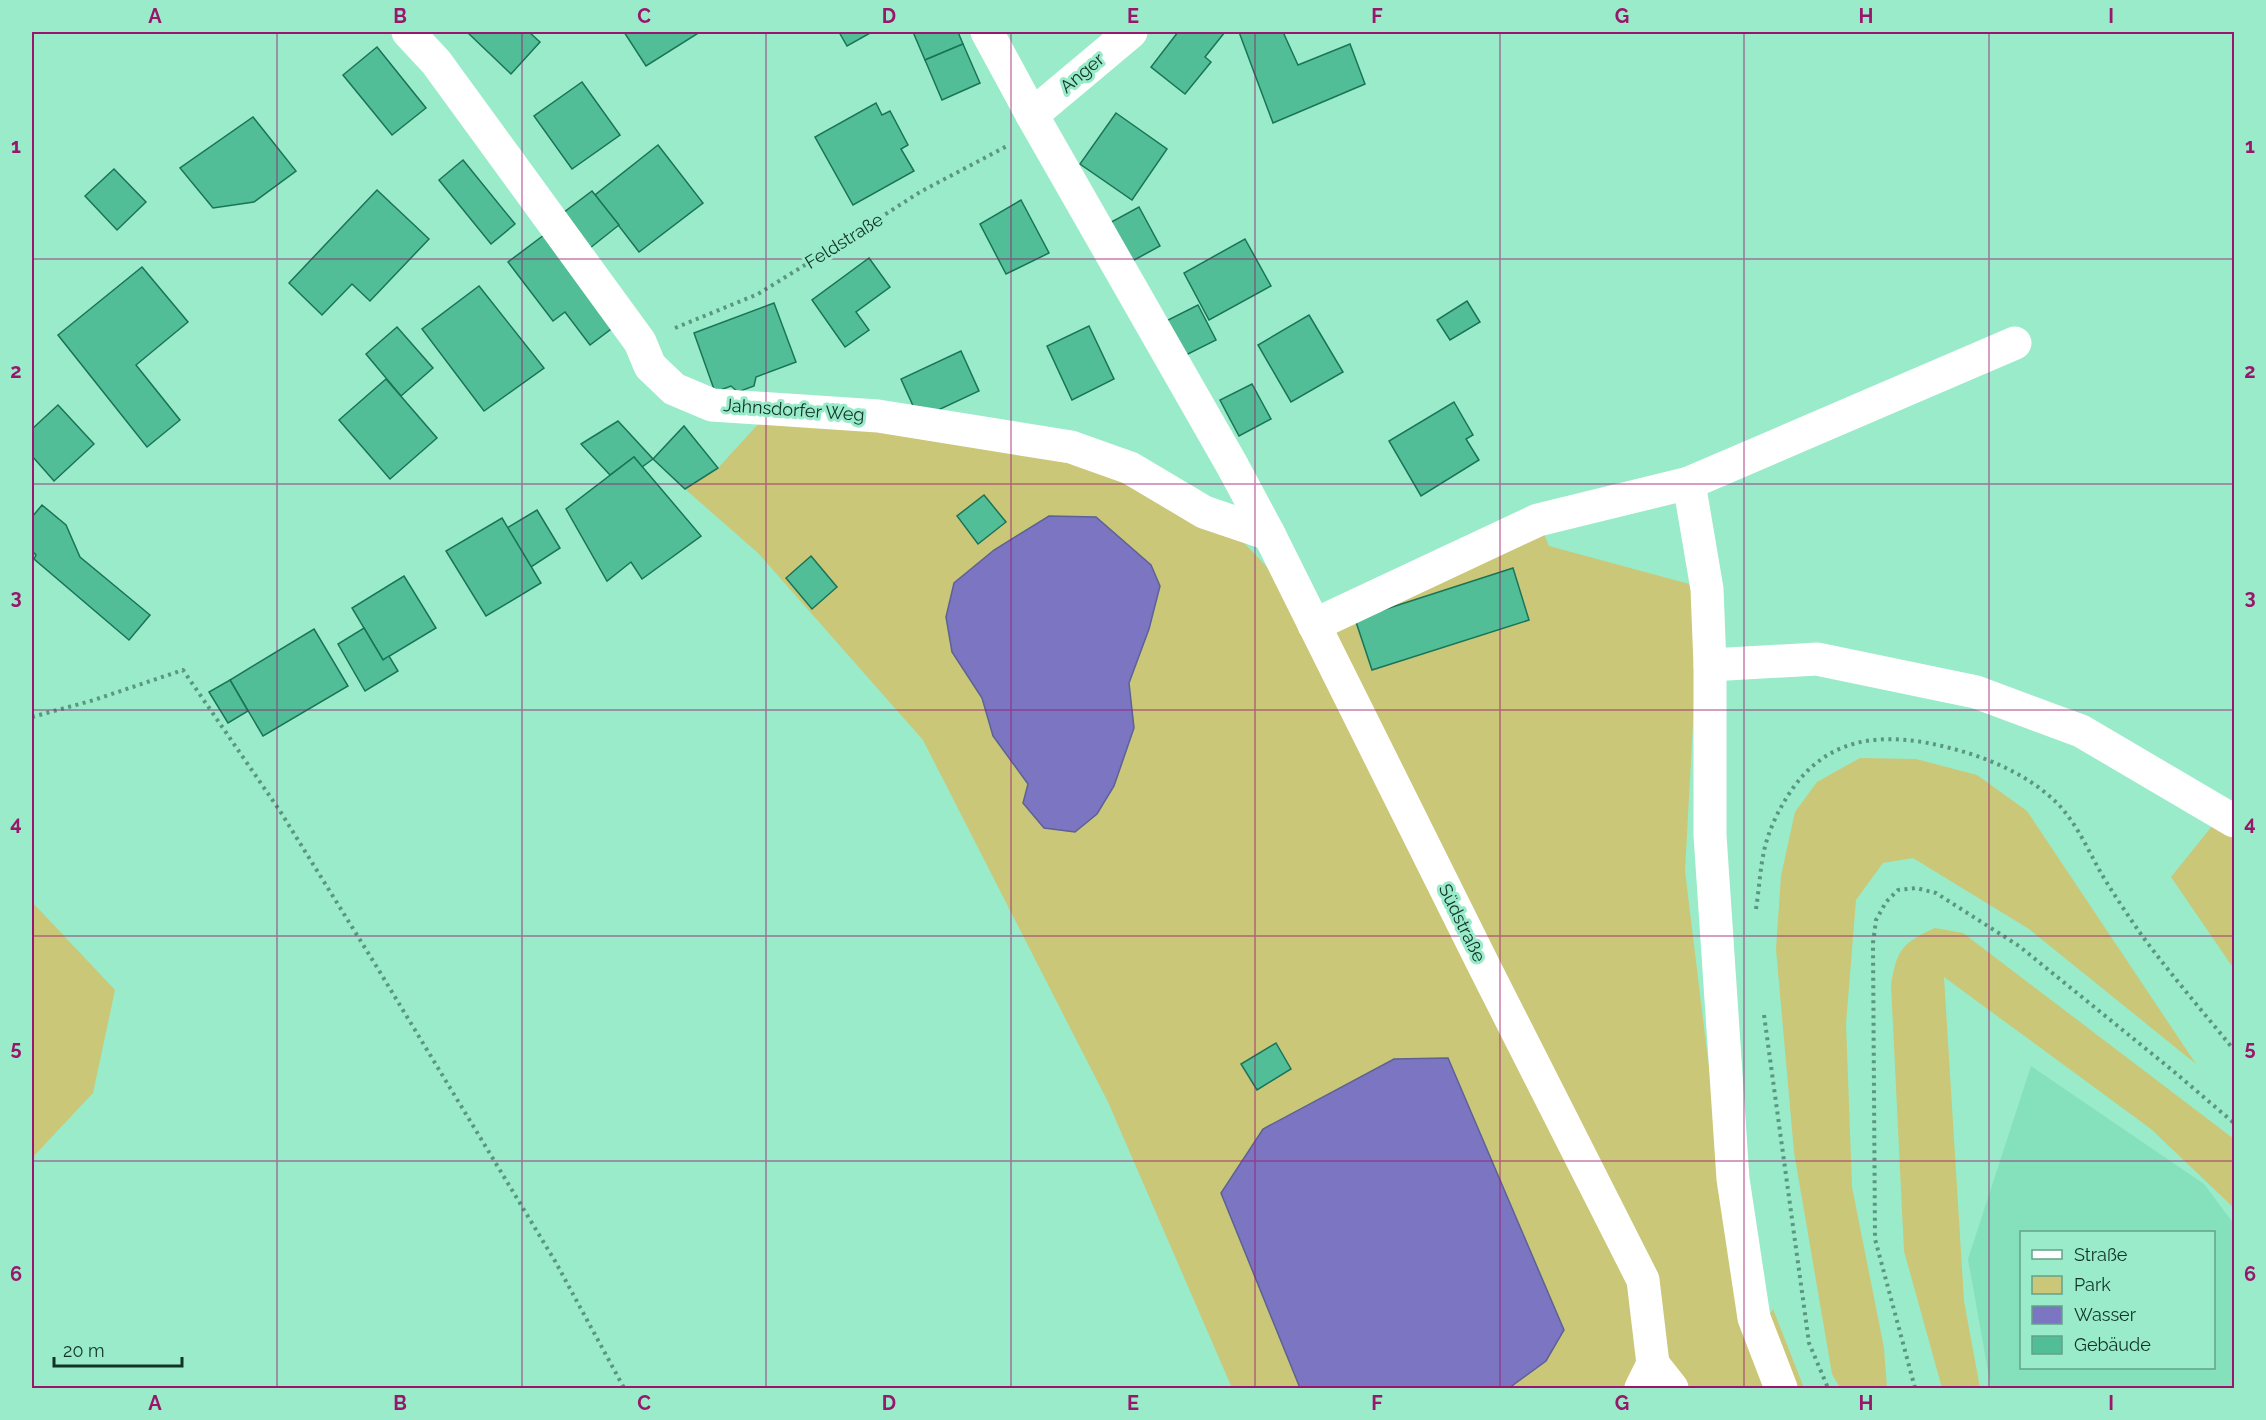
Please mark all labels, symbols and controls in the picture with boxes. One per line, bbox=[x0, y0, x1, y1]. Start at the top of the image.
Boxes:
text: A bbox=[148, 4, 162, 28]
text: B bbox=[393, 4, 407, 28]
text: C bbox=[637, 4, 651, 28]
text: D bbox=[882, 4, 896, 28]
text: E bbox=[1127, 4, 1139, 28]
text: F bbox=[1371, 4, 1383, 28]
text: G bbox=[1615, 4, 1629, 28]
text: H bbox=[1859, 4, 1873, 28]
text: I bbox=[2108, 4, 2114, 28]
street label: Anger bbox=[1056, 48, 1108, 97]
text: 1 bbox=[11, 134, 21, 158]
text: 1 bbox=[2245, 134, 2255, 158]
street label: Feldstraße bbox=[801, 208, 887, 273]
text: 2 bbox=[10, 359, 22, 383]
text: 2 bbox=[2244, 359, 2256, 383]
street label: Jahnsdorfer Weg bbox=[723, 394, 865, 425]
text: 3 bbox=[10, 585, 22, 609]
text: 3 bbox=[2244, 585, 2256, 609]
text: 4 bbox=[10, 811, 22, 835]
text: 4 bbox=[2244, 811, 2256, 835]
street label: Südstraße bbox=[1435, 880, 1491, 966]
text: 5 bbox=[10, 1036, 22, 1060]
text: 5 bbox=[2244, 1036, 2256, 1060]
legend bbox=[2020, 1231, 2215, 1369]
text: Straße bbox=[2074, 1244, 2128, 1265]
text: 6 bbox=[10, 1262, 22, 1286]
text: 6 bbox=[2244, 1262, 2256, 1286]
text: Park bbox=[2074, 1274, 2111, 1295]
text: Wasser bbox=[2074, 1304, 2137, 1325]
scale bar bbox=[54, 1330, 182, 1368]
text: Gebäude bbox=[2074, 1334, 2151, 1355]
text: 20 m bbox=[63, 1340, 105, 1361]
text: A bbox=[148, 1391, 162, 1415]
text: B bbox=[393, 1391, 407, 1415]
text: C bbox=[637, 1391, 651, 1415]
text: D bbox=[882, 1391, 896, 1415]
text: E bbox=[1127, 1391, 1139, 1415]
text: F bbox=[1371, 1391, 1383, 1415]
text: G bbox=[1615, 1391, 1629, 1415]
text: H bbox=[1859, 1391, 1873, 1415]
text: I bbox=[2108, 1391, 2114, 1415]

